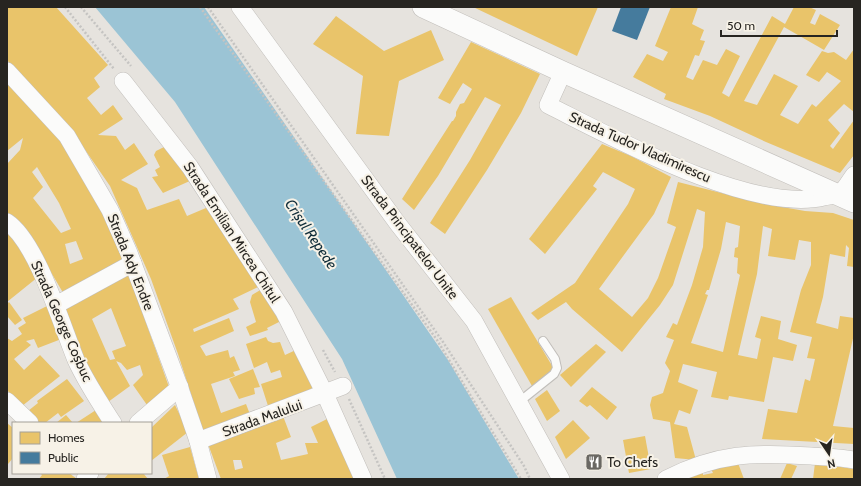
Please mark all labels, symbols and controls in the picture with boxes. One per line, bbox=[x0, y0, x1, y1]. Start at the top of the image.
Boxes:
scale bar bbox=[721, 12, 837, 38]
text: 50 m bbox=[727, 18, 755, 33]
street label: Strada Tudor Vladimirescu bbox=[566, 108, 714, 186]
street label: Strada Emilian Mircea Chitul bbox=[180, 158, 285, 306]
street label: Strada Principatelor Unite bbox=[357, 171, 463, 303]
water label: Crișul Repede bbox=[281, 196, 341, 273]
street label: Strada Ady Endre bbox=[103, 211, 159, 313]
street label: Strada George Coșbuc bbox=[27, 258, 97, 384]
street label: Strada Malului bbox=[220, 395, 304, 441]
legend bbox=[12, 422, 152, 474]
text: Homes bbox=[48, 430, 85, 445]
north arrow bbox=[809, 434, 849, 474]
text: Public bbox=[48, 450, 79, 465]
restaurant icon: To Chefs bbox=[584, 452, 604, 472]
place label: To Chefs bbox=[607, 453, 658, 471]
text: N bbox=[826, 456, 837, 471]

